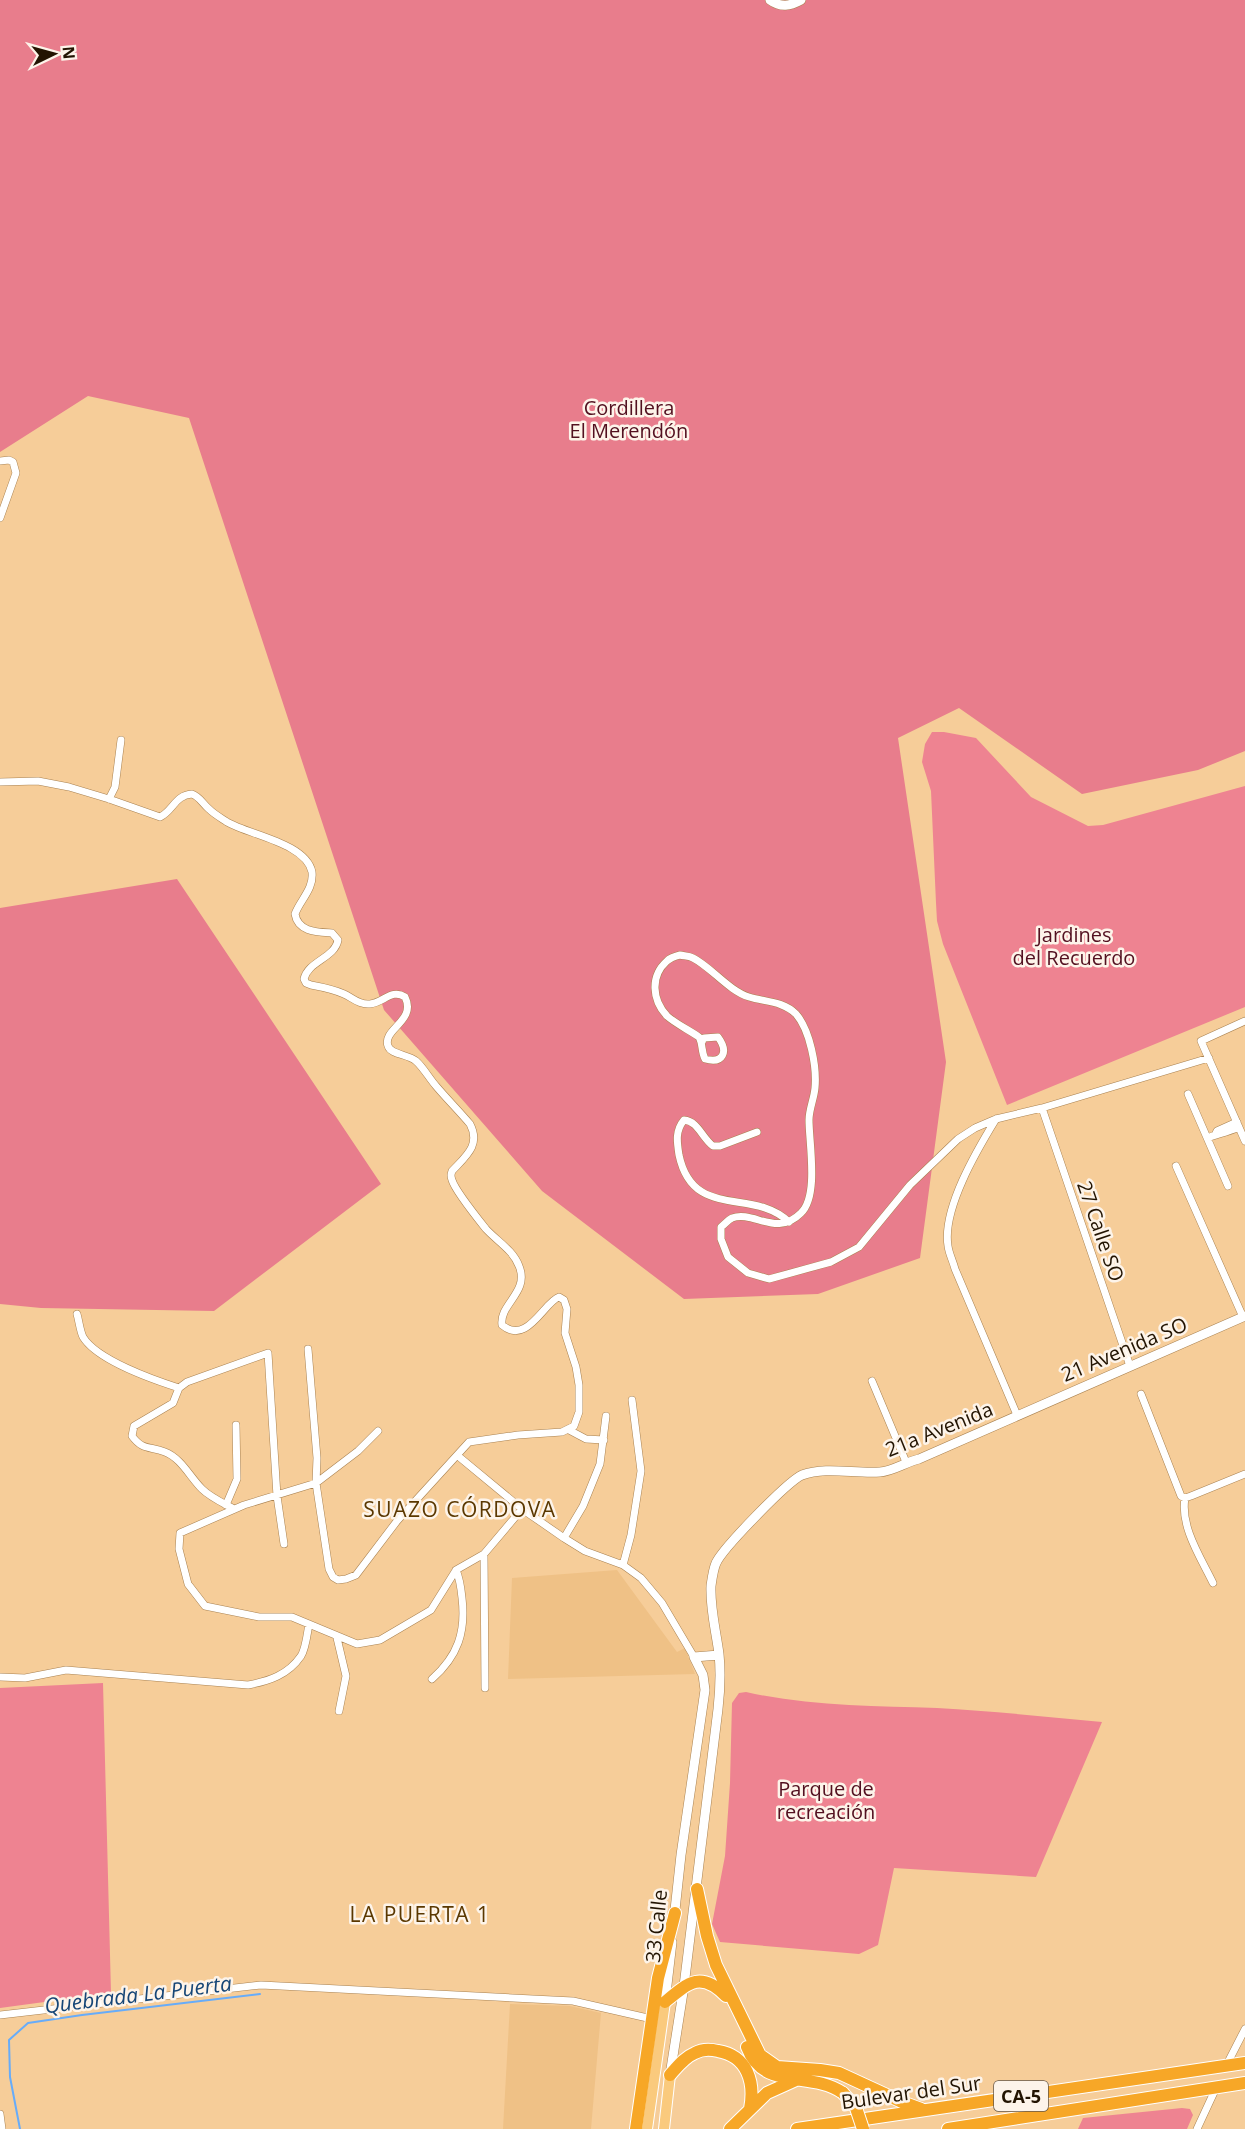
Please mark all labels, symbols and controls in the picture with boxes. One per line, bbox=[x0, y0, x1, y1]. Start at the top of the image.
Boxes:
north arrow bbox=[24, 24, 84, 84]
text: N bbox=[57, 45, 80, 60]
park label: Cordillera El Merendón bbox=[570, 394, 688, 444]
park label: Jardines del Recuerdo bbox=[1013, 921, 1135, 971]
street label: 27 Calle SO bbox=[1071, 1177, 1131, 1285]
street label: 21 Avenida SO bbox=[1057, 1310, 1191, 1388]
street label: 21a Avenida bbox=[881, 1395, 997, 1463]
district label: SUAZO CÓRDOVA bbox=[363, 1495, 557, 1523]
park label: Parque de recreación bbox=[777, 1775, 875, 1825]
street label: 33 Calle bbox=[639, 1888, 673, 1964]
district label: LA PUERTA 1 bbox=[349, 1900, 491, 1928]
water label: Quebrada La Puerta bbox=[43, 1969, 233, 2019]
street label: Bulevar del Sur bbox=[839, 2069, 983, 2115]
road number: CA-5 bbox=[994, 2081, 1048, 2111]

